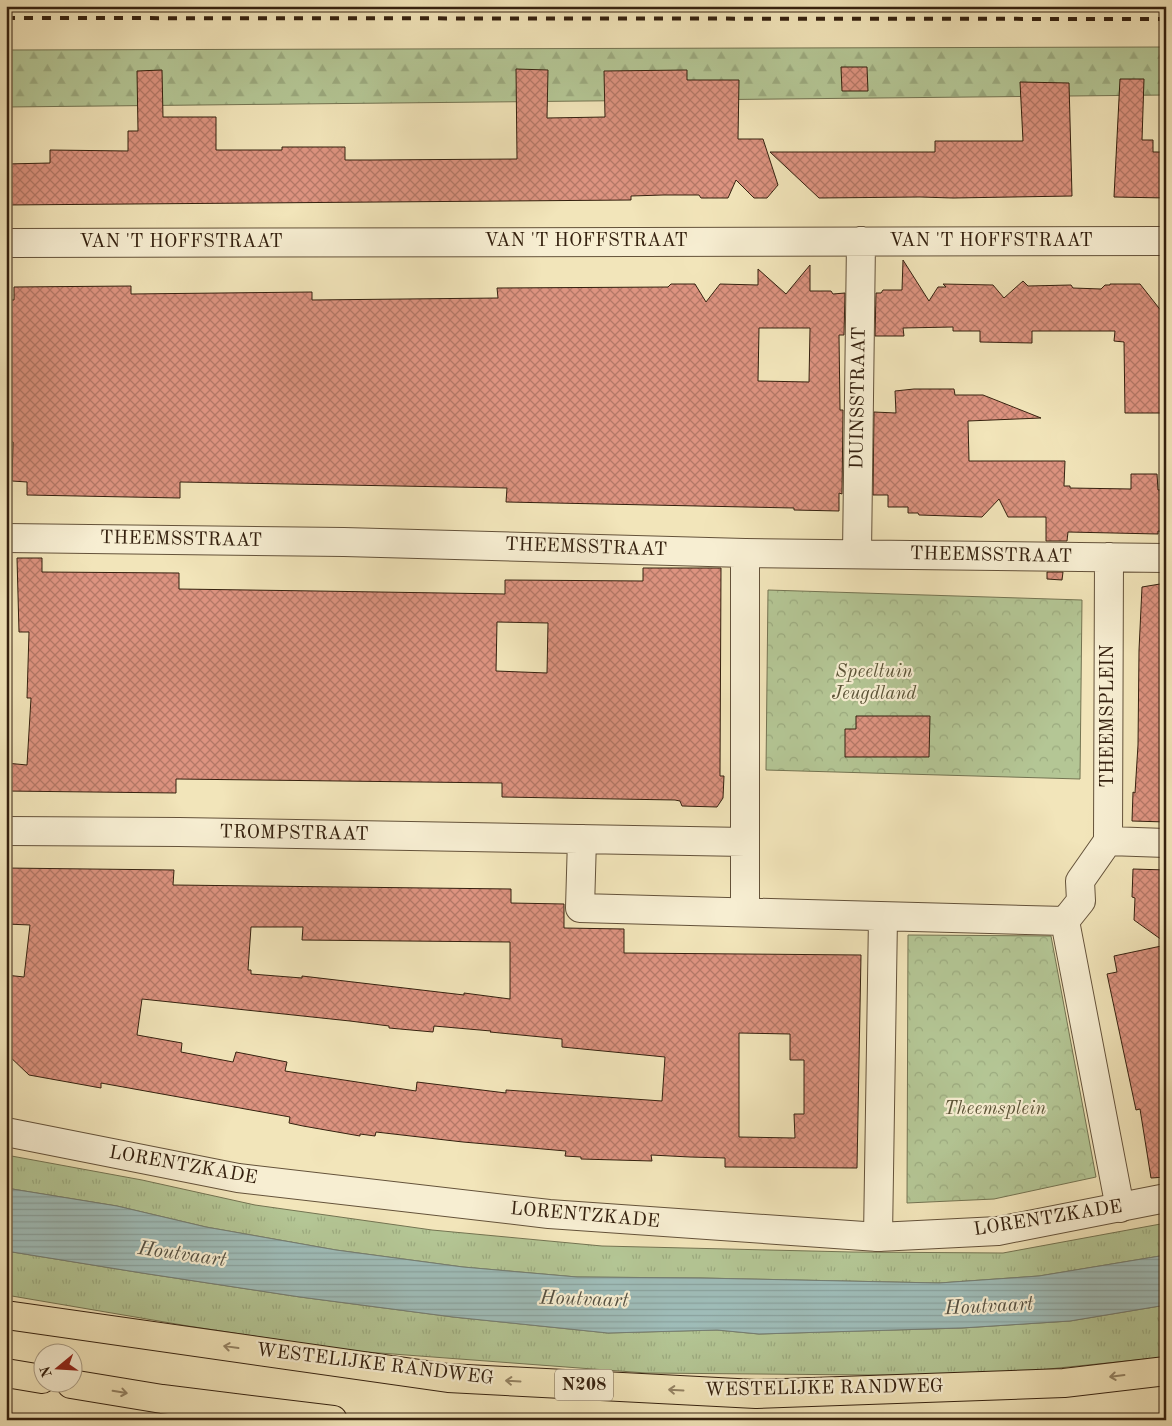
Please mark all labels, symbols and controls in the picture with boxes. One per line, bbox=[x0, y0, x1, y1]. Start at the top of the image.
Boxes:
street label: VAN 'T HOFFSTRAAT bbox=[484, 232, 688, 251]
street label: VAN 'T HOFFSTRAAT bbox=[889, 232, 1093, 251]
street label: VAN 'T HOFFSTRAAT bbox=[79, 233, 283, 252]
street label: DUINSSTRAAT bbox=[848, 327, 870, 469]
street label: THEEMSSTRAAT bbox=[100, 529, 262, 551]
street label: THEEMSSTRAAT bbox=[505, 536, 667, 560]
street label: THEEMSSTRAAT bbox=[910, 545, 1072, 567]
street label: THEEMSPLEIN bbox=[1099, 644, 1118, 788]
park label: Speeltuin Jeugdland bbox=[832, 663, 917, 704]
street label: TROMPSTRAAT bbox=[219, 823, 369, 845]
park label: Theemsplein bbox=[944, 1100, 1046, 1119]
street label: LORENTZKADE bbox=[107, 1144, 259, 1188]
street label: LORENTZKADE bbox=[972, 1198, 1124, 1240]
street label: LORENTZKADE bbox=[509, 1200, 661, 1232]
water label: Houtvaart bbox=[136, 1239, 228, 1271]
water label: Houtvaart bbox=[538, 1288, 629, 1312]
water label: Houtvaart bbox=[943, 1295, 1035, 1319]
street label: WESTELIJKE RANDWEG bbox=[255, 1341, 495, 1389]
one-way arrow bbox=[223, 1342, 239, 1352]
north arrow bbox=[32, 1344, 82, 1394]
text: N bbox=[38, 1364, 55, 1379]
road number: N208 bbox=[555, 1370, 613, 1400]
one-way arrow bbox=[1110, 1371, 1126, 1381]
one-way arrow bbox=[506, 1377, 522, 1386]
street label: WESTELIJKE RANDWEG bbox=[704, 1377, 944, 1401]
one-way arrow bbox=[668, 1385, 684, 1395]
one-way arrow bbox=[111, 1387, 127, 1397]

